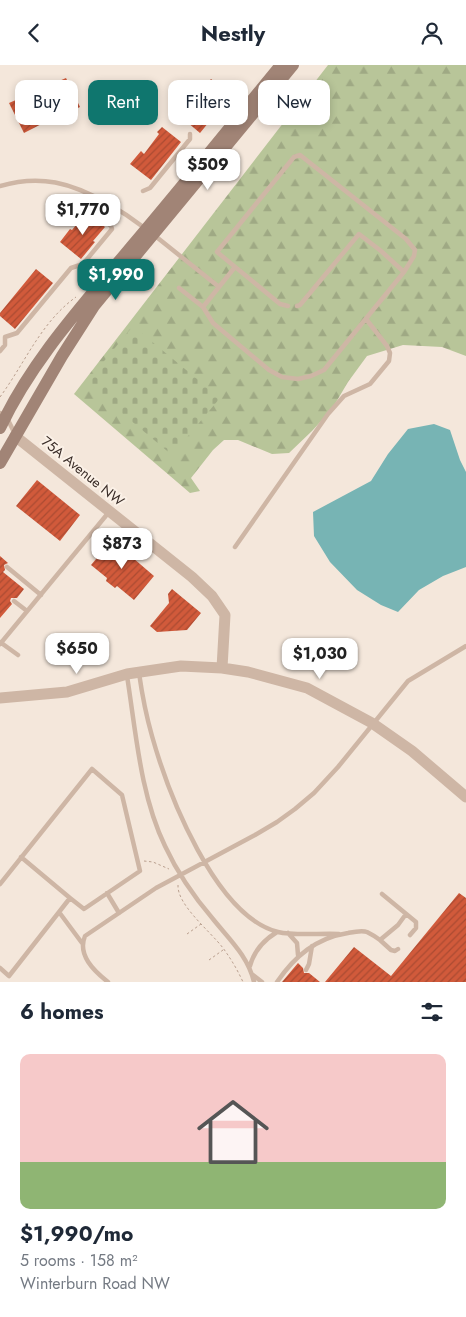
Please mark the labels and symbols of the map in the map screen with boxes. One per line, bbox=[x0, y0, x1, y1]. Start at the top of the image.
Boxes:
pin: $509 bbox=[178, 149, 238, 191]
pin: $1,770 bbox=[42, 193, 124, 236]
pin: $1,990 bbox=[75, 259, 157, 301]
street label: 75A Avenue NW bbox=[37, 431, 129, 511]
pin: $873 bbox=[92, 527, 152, 570]
pin: $650 bbox=[47, 633, 107, 675]
pin: $1,030 bbox=[279, 637, 361, 680]

